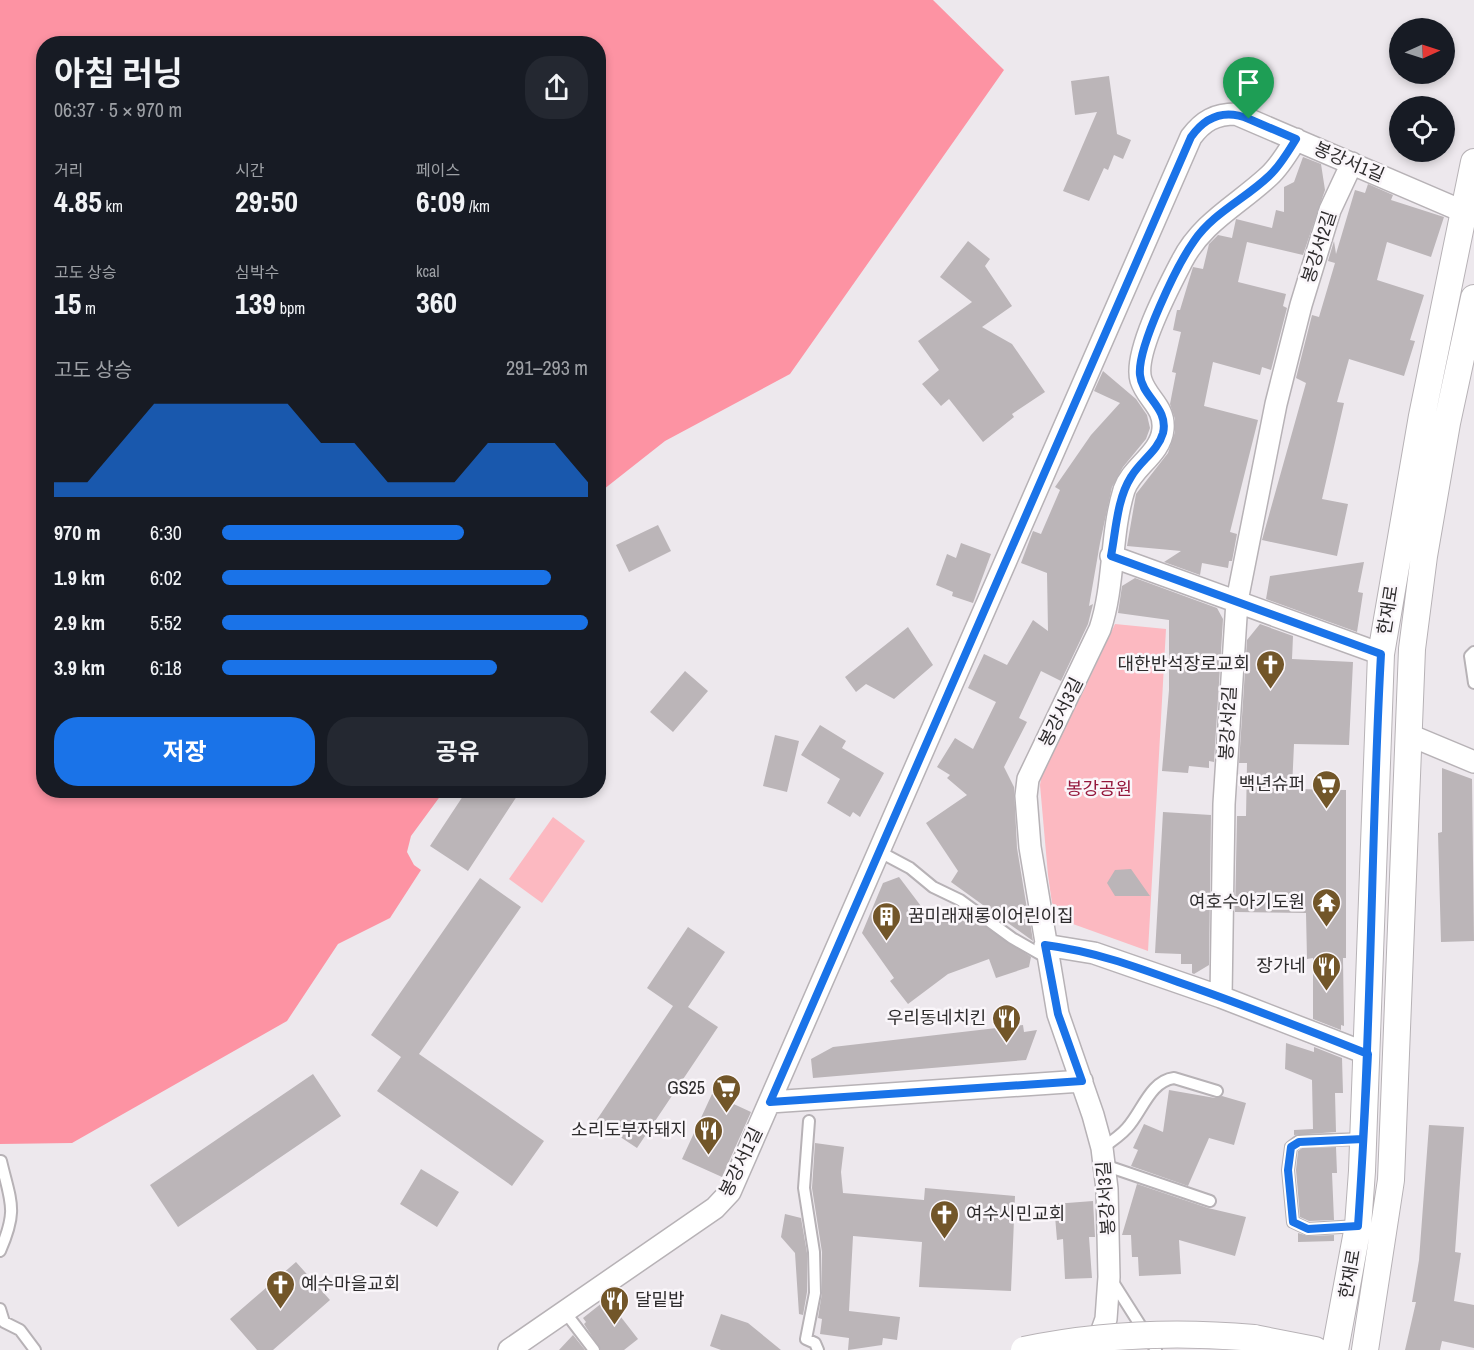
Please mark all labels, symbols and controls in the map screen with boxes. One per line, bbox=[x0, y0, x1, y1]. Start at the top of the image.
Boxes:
north arrow bbox=[1389, 18, 1455, 84]
map controls bbox=[1389, 18, 1455, 162]
text: 아침 러닝 bbox=[54, 51, 183, 95]
button: share bbox=[525, 56, 588, 119]
pin bbox=[1223, 57, 1274, 119]
icon: arrive bbox=[1232, 66, 1265, 99]
text: 06:37 · 5 × 970 m bbox=[54, 96, 182, 123]
button: locate bbox=[1389, 96, 1455, 162]
street label: 봉강서1길 bbox=[1310, 135, 1388, 188]
text: 거리 bbox=[54, 159, 83, 181]
text: 시간 bbox=[235, 159, 264, 181]
text: 페이스 bbox=[416, 159, 460, 181]
text: 4.85 bbox=[54, 181, 102, 221]
text: 29:50 bbox=[235, 181, 298, 221]
text: 6:09 bbox=[416, 181, 465, 221]
text: km bbox=[102, 195, 123, 217]
text: /km bbox=[465, 195, 490, 217]
street label: 봉강서2길 bbox=[1295, 208, 1342, 286]
text: kcal bbox=[416, 260, 439, 282]
text: 고도 상승 bbox=[54, 261, 117, 283]
text: 심박수 bbox=[235, 261, 279, 283]
text: 360 bbox=[416, 282, 457, 322]
text: 15 bbox=[54, 283, 81, 323]
text: 139 bbox=[235, 283, 276, 323]
text: m bbox=[81, 297, 96, 319]
text: bpm bbox=[276, 297, 305, 319]
text: 291–293 m bbox=[506, 354, 588, 381]
text: 고도 상승 bbox=[54, 356, 132, 383]
text: 970 m bbox=[54, 519, 101, 546]
text: 6:30 bbox=[150, 519, 182, 546]
text: 1.9 km bbox=[54, 564, 105, 591]
text: 6:02 bbox=[150, 564, 182, 591]
street label: 한재로 bbox=[1371, 583, 1404, 636]
text: 2.9 km bbox=[54, 609, 105, 636]
text: 5:52 bbox=[150, 609, 182, 636]
church icon: 대한반석장로교회 bbox=[1255, 648, 1287, 690]
place label: 대한반석장로교회 bbox=[1118, 651, 1250, 676]
text: 3.9 km bbox=[54, 654, 105, 681]
text: 6:18 bbox=[150, 654, 182, 681]
street label: 봉강서3길 bbox=[1033, 673, 1089, 751]
street label: 봉강서2길 bbox=[1213, 685, 1242, 761]
button: 저장 bbox=[54, 717, 315, 786]
button: 공유 bbox=[327, 717, 588, 786]
supermarket icon: 백년슈퍼 bbox=[1310, 768, 1342, 810]
place label: 백년슈퍼 bbox=[1239, 771, 1305, 796]
park label: 봉강공원 bbox=[1066, 776, 1132, 801]
temple icon: 여호수아기도원 bbox=[1310, 886, 1342, 928]
place label: 여호수아기도원 bbox=[1189, 889, 1305, 914]
building icon: 꿈미래재롱이어린이집 bbox=[871, 900, 903, 942]
place label: 꿈미래재롱이어린이집 bbox=[908, 903, 1074, 928]
restaurant icon: 장가네 bbox=[1311, 950, 1343, 992]
place label: 장가네 bbox=[1256, 953, 1306, 978]
restaurant icon: 우리동네치킨 bbox=[991, 1002, 1023, 1044]
place label: 우리동네치킨 bbox=[887, 1005, 986, 1030]
supermarket icon: GS25 bbox=[710, 1072, 742, 1114]
place label: GS25 bbox=[667, 1075, 705, 1100]
restaurant icon: 소리도부자돼지 bbox=[692, 1114, 724, 1156]
place label: 소리도부자돼지 bbox=[571, 1117, 687, 1142]
street label: 봉강서1길 bbox=[713, 1123, 768, 1201]
street label: 봉강서3길 bbox=[1090, 1160, 1121, 1236]
church icon: 여수시민교회 bbox=[929, 1198, 961, 1240]
place label: 여수시민교회 bbox=[966, 1201, 1065, 1226]
street label: 한재로 bbox=[1333, 1247, 1366, 1301]
church icon: 예수마을교회 bbox=[264, 1268, 296, 1310]
place label: 예수마을교회 bbox=[301, 1271, 400, 1296]
restaurant icon: 달밑밥 bbox=[598, 1284, 630, 1326]
place label: 달밑밥 bbox=[635, 1287, 685, 1312]

